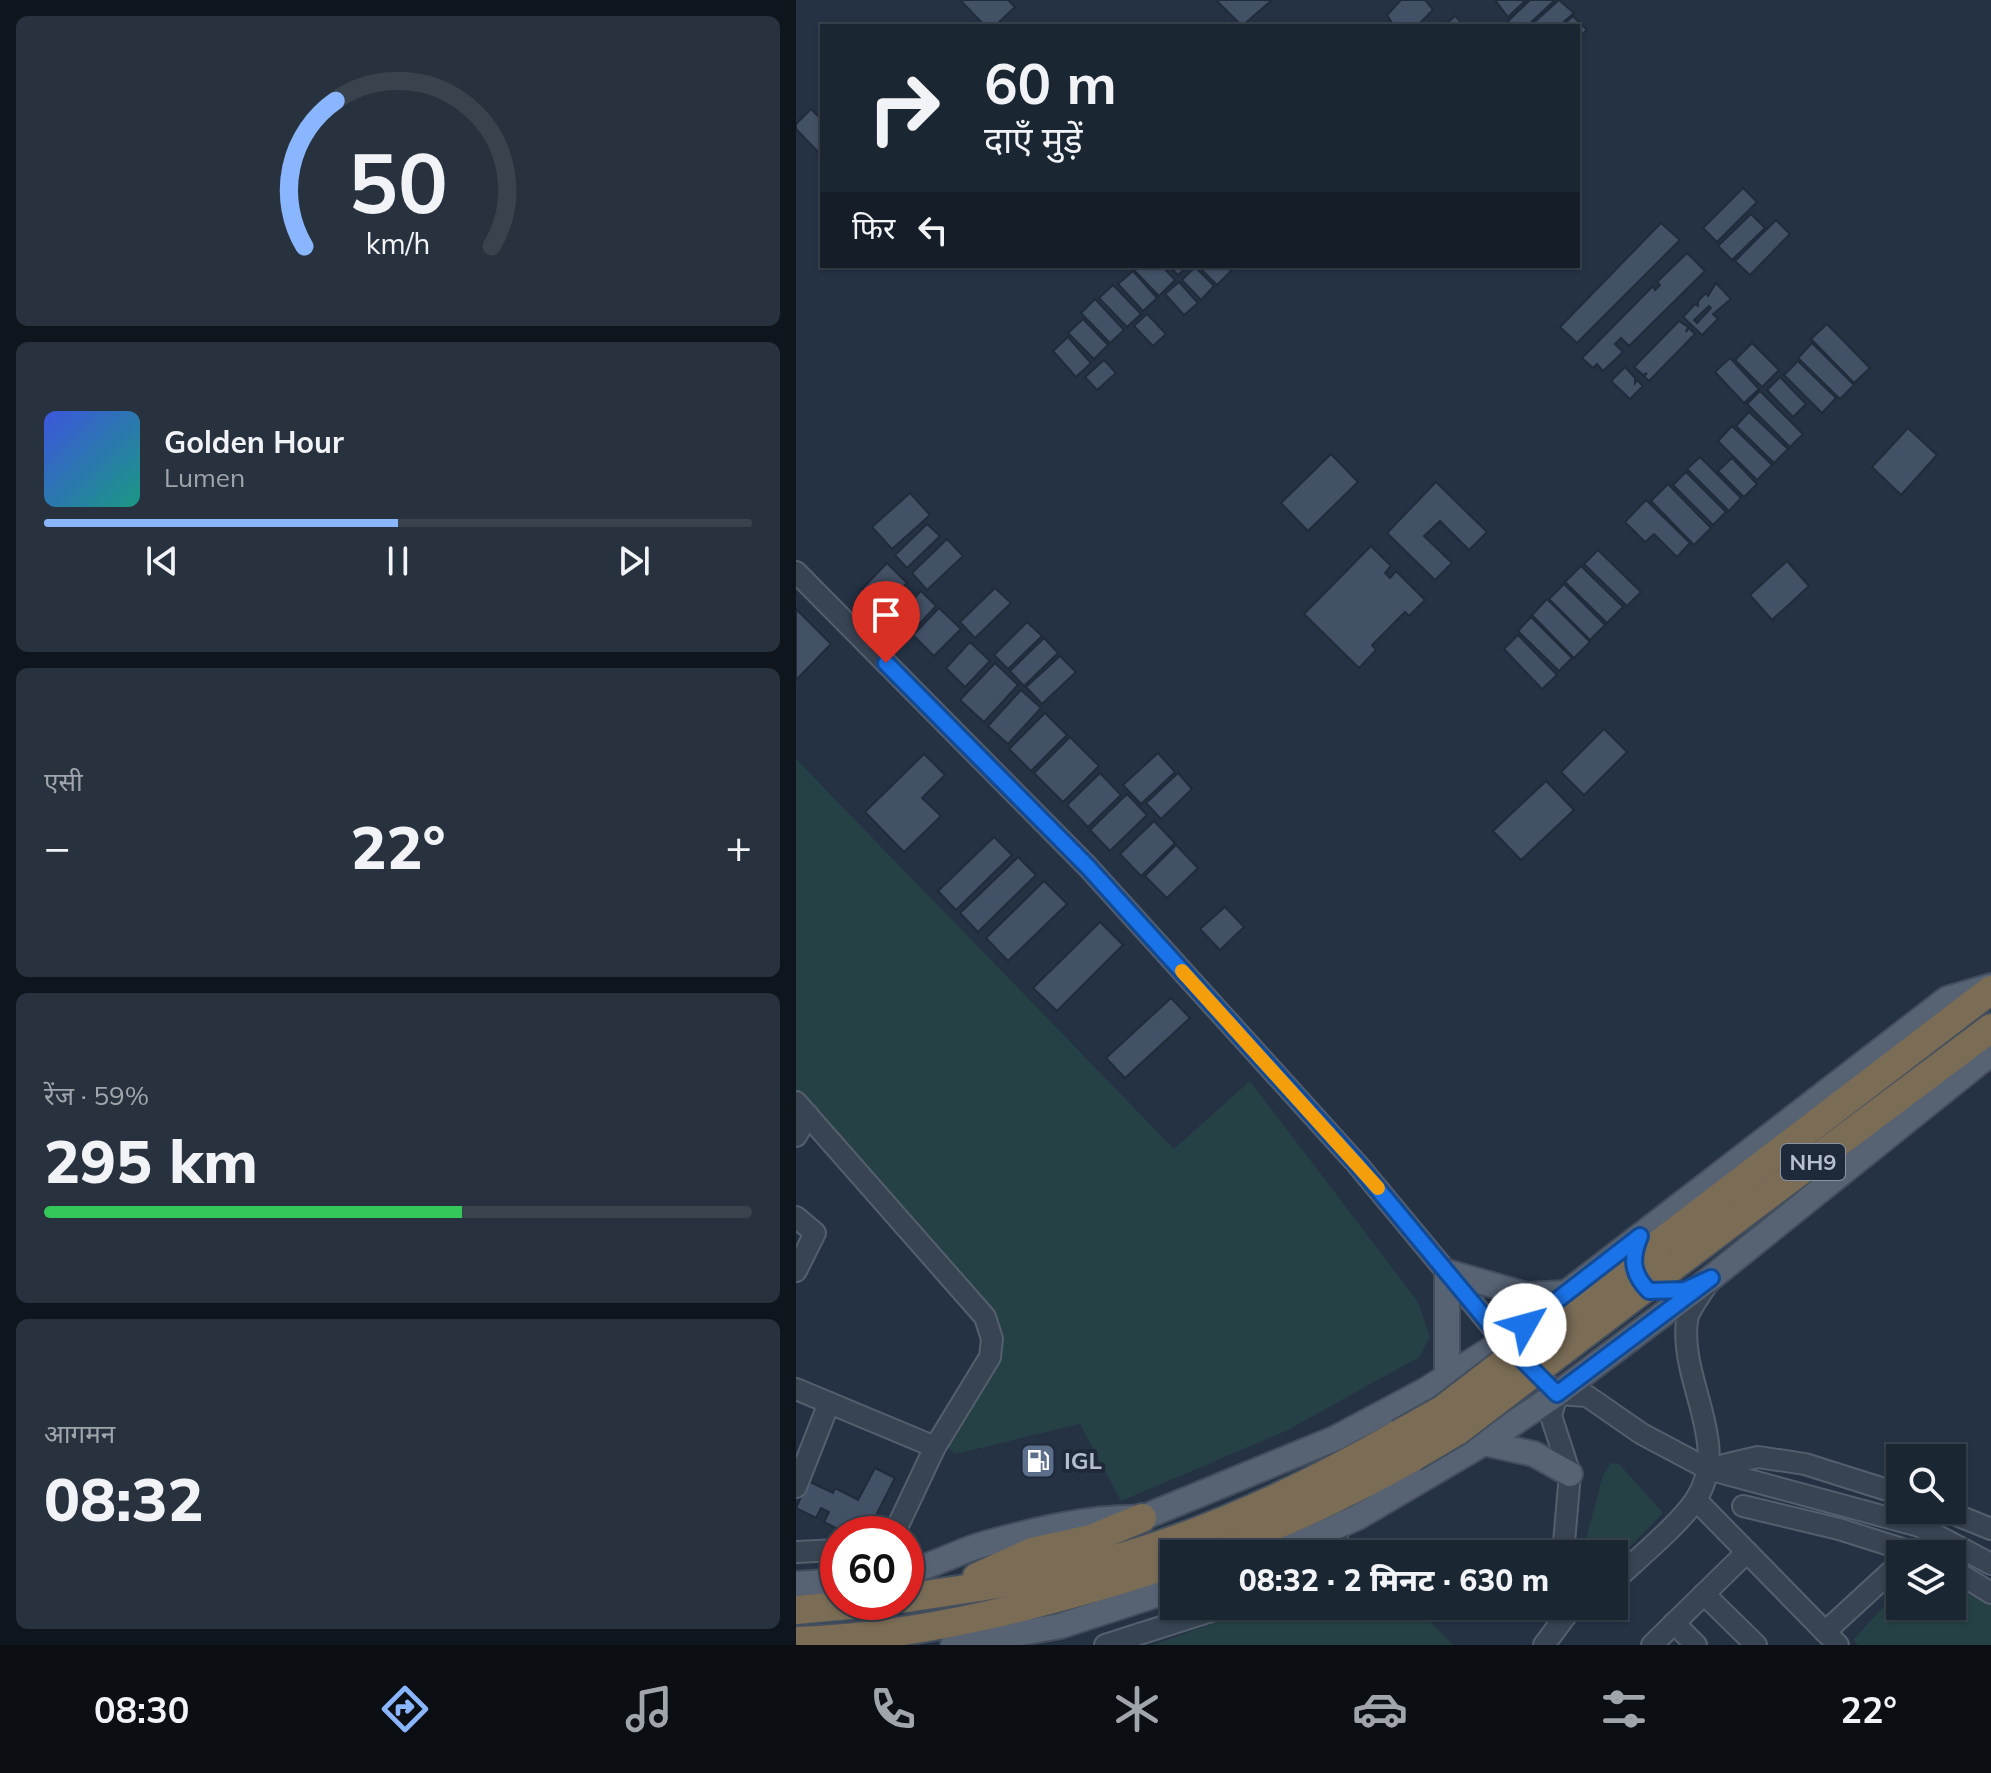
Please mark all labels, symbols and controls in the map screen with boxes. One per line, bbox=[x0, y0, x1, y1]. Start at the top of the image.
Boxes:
text: 60 m bbox=[984, 48, 1117, 118]
icon: right bbox=[852, 56, 956, 160]
text: दाएँ मुड़ें bbox=[984, 117, 1083, 162]
text: 50 bbox=[348, 128, 448, 233]
icon: left bbox=[911, 208, 955, 252]
text: फिर bbox=[852, 209, 895, 247]
text: km/h bbox=[366, 225, 430, 261]
text: Golden Hour bbox=[164, 423, 344, 461]
text: Lumen bbox=[164, 461, 245, 494]
icon: previous bbox=[140, 539, 184, 583]
icon: pause bbox=[376, 539, 420, 583]
icon: next bbox=[612, 539, 656, 583]
pin bbox=[852, 581, 920, 663]
icon: arrive bbox=[864, 593, 908, 637]
text: एसी bbox=[44, 765, 83, 798]
text: 22° bbox=[350, 809, 446, 884]
text: − bbox=[44, 819, 70, 874]
text: + bbox=[726, 819, 752, 874]
text: रेंज · 59% bbox=[44, 1079, 149, 1112]
text: 295 km bbox=[44, 1123, 258, 1198]
road number: NH9 bbox=[1781, 1144, 1845, 1180]
position arrow bbox=[1483, 1283, 1567, 1367]
text: आगमन bbox=[44, 1417, 115, 1450]
fuel station icon: IGL bbox=[1019, 1442, 1057, 1480]
map controls bbox=[1886, 1444, 1966, 1620]
button: search bbox=[1886, 1444, 1966, 1524]
place label: IGL bbox=[1064, 1445, 1102, 1475]
text: 08:32 bbox=[44, 1461, 204, 1536]
speed limit sign: 60 bbox=[820, 1516, 924, 1620]
button: layers bbox=[1886, 1540, 1966, 1620]
text: 08:32 · 2 मिनट · 630 m bbox=[1239, 1561, 1549, 1599]
icon: directions bbox=[377, 1681, 433, 1737]
icon: music bbox=[621, 1681, 677, 1737]
icon: phone bbox=[865, 1681, 921, 1737]
icon: climate bbox=[1109, 1681, 1165, 1737]
icon: car bbox=[1352, 1681, 1408, 1737]
icon: filters bbox=[1596, 1681, 1652, 1737]
text: 08:30 bbox=[94, 1687, 189, 1732]
text: 22° bbox=[1840, 1687, 1897, 1732]

